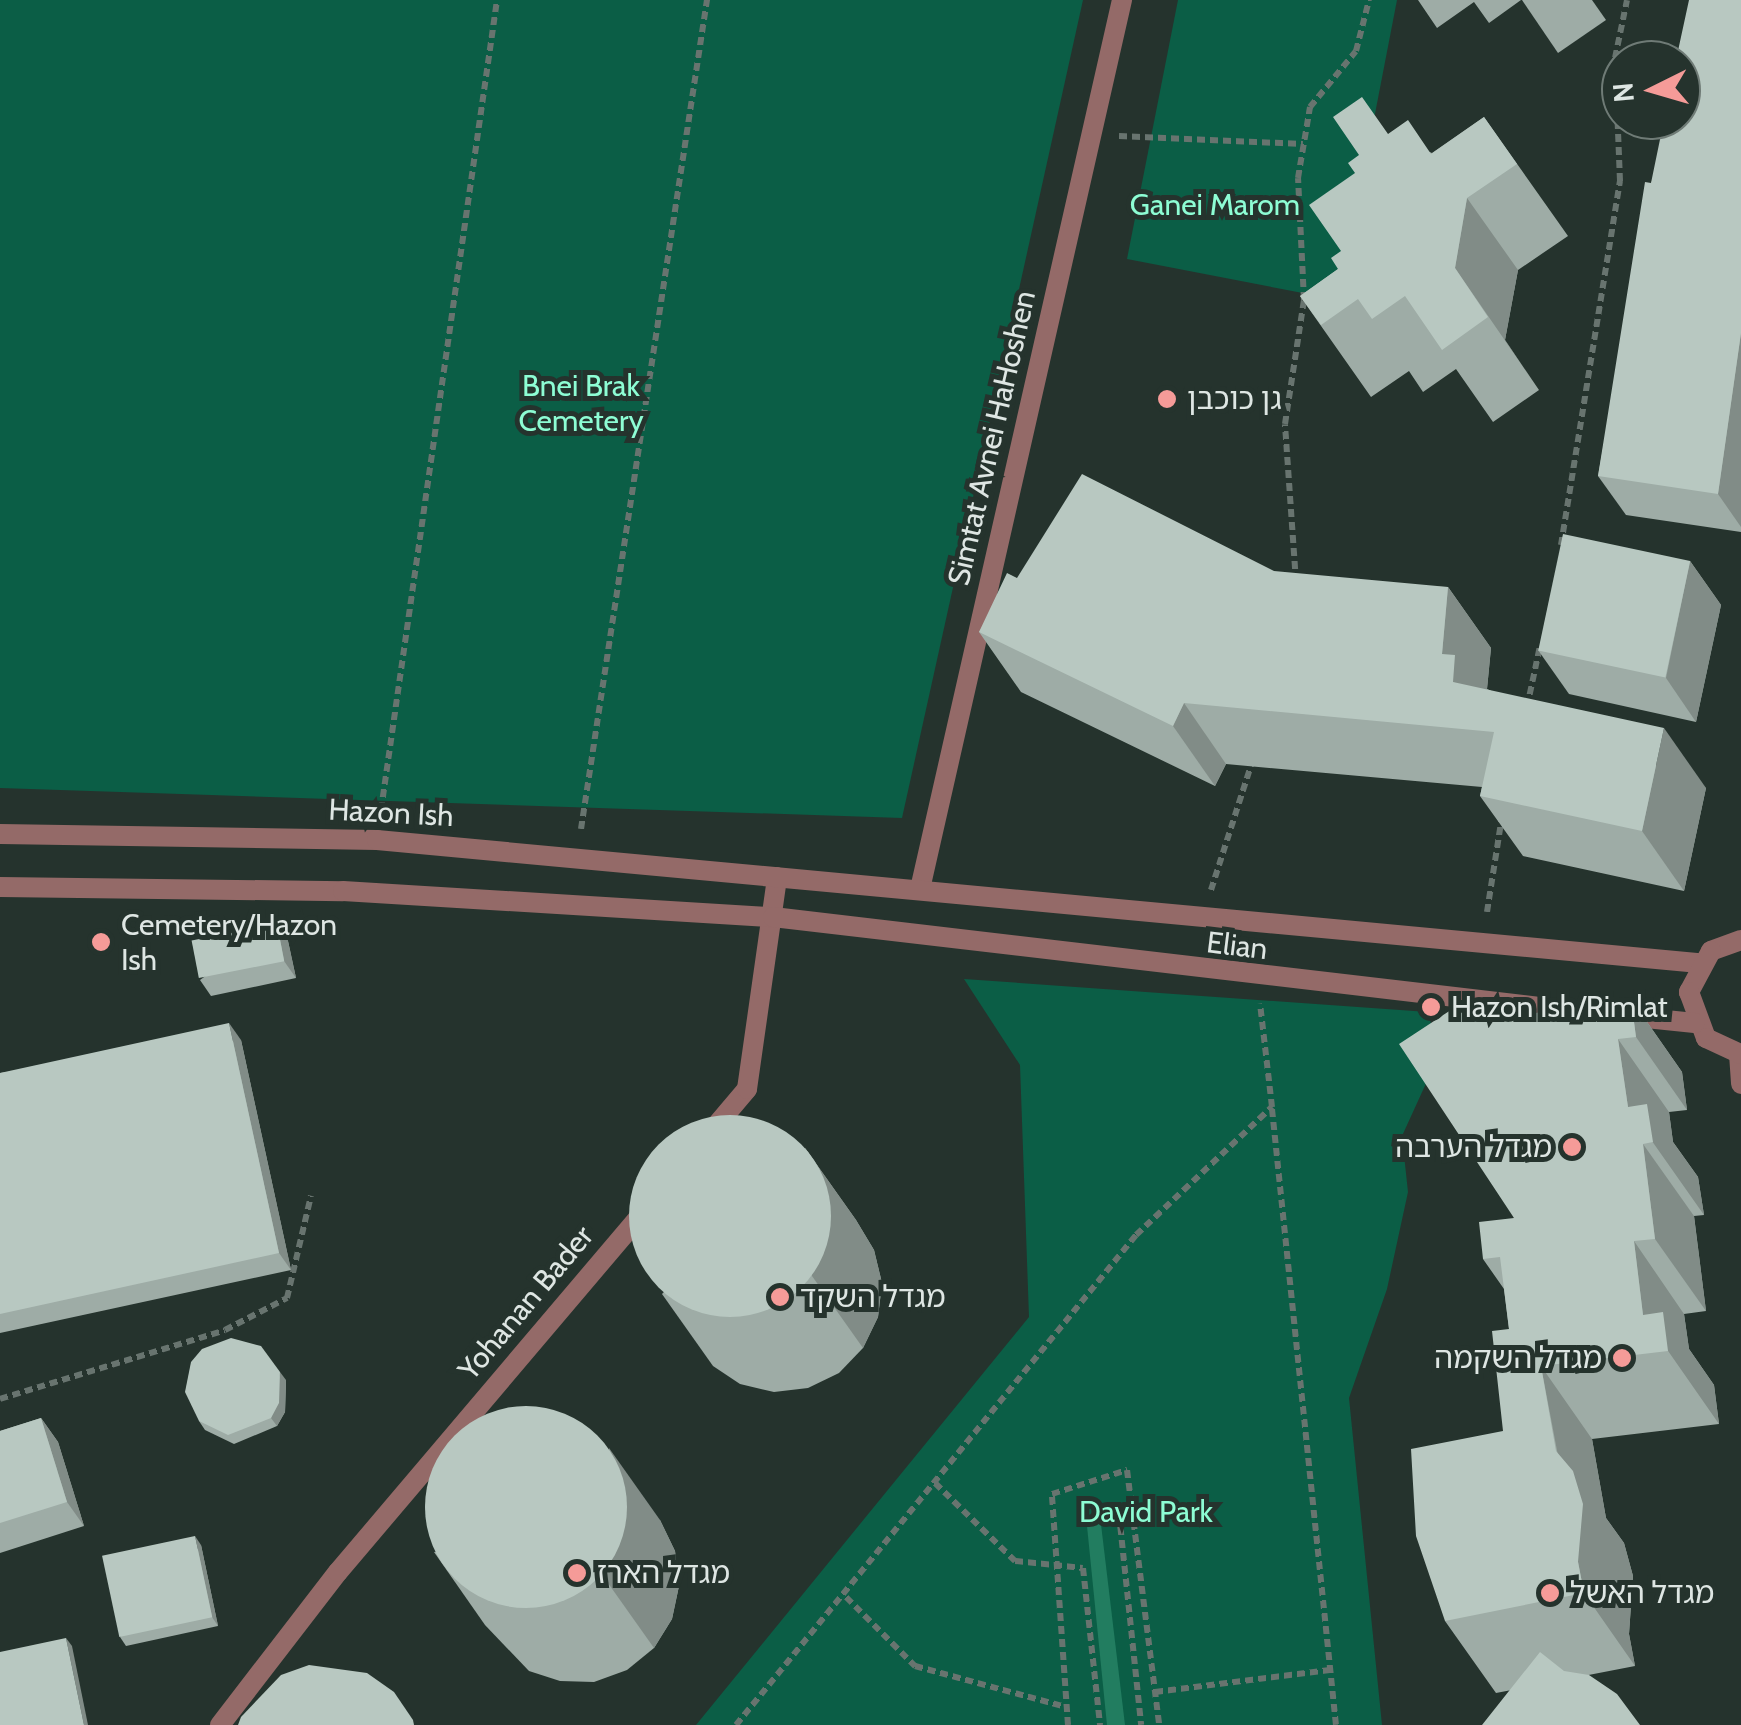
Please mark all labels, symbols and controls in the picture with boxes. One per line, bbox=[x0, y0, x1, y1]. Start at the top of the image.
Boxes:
north arrow bbox=[1601, 40, 1701, 140]
text: N bbox=[1605, 81, 1641, 104]
park label: Ganei Marom bbox=[1130, 187, 1300, 223]
street label: Simtat Avnei HaHoshen bbox=[941, 287, 1043, 589]
park label: Bnei Brak Cemetery bbox=[518, 368, 644, 438]
place label: גן כוכבן bbox=[1187, 381, 1282, 417]
marker: גן כוכבן bbox=[1156, 388, 1178, 410]
street label: Hazon Ish bbox=[328, 792, 454, 834]
place label: Cemetery/Hazon Ish bbox=[121, 907, 337, 978]
street label: Elian bbox=[1204, 924, 1270, 968]
marker: Cemetery/Hazon Ish bbox=[90, 931, 112, 953]
place label: Hazon Ish/Rimlat bbox=[1451, 989, 1668, 1025]
marker: Hazon Ish/Rimlat bbox=[1420, 996, 1442, 1018]
place label: מגדל הערבה bbox=[1395, 1129, 1552, 1165]
marker: מגדל הערבה bbox=[1561, 1136, 1583, 1158]
street label: Yohanan Bader bbox=[451, 1219, 601, 1387]
place label: מגדל השקד bbox=[800, 1279, 945, 1315]
marker: מגדל השקד bbox=[769, 1286, 791, 1308]
place label: מגדל השקמה bbox=[1434, 1340, 1602, 1376]
marker: מגדל השקמה bbox=[1611, 1347, 1633, 1369]
park label: David Park bbox=[1079, 1494, 1213, 1530]
place label: מגדל הארז bbox=[597, 1555, 730, 1591]
marker: מגדל הארז bbox=[566, 1562, 588, 1584]
place label: מגדל האשל bbox=[1570, 1575, 1714, 1611]
marker: מגדל האשל bbox=[1539, 1582, 1561, 1604]

